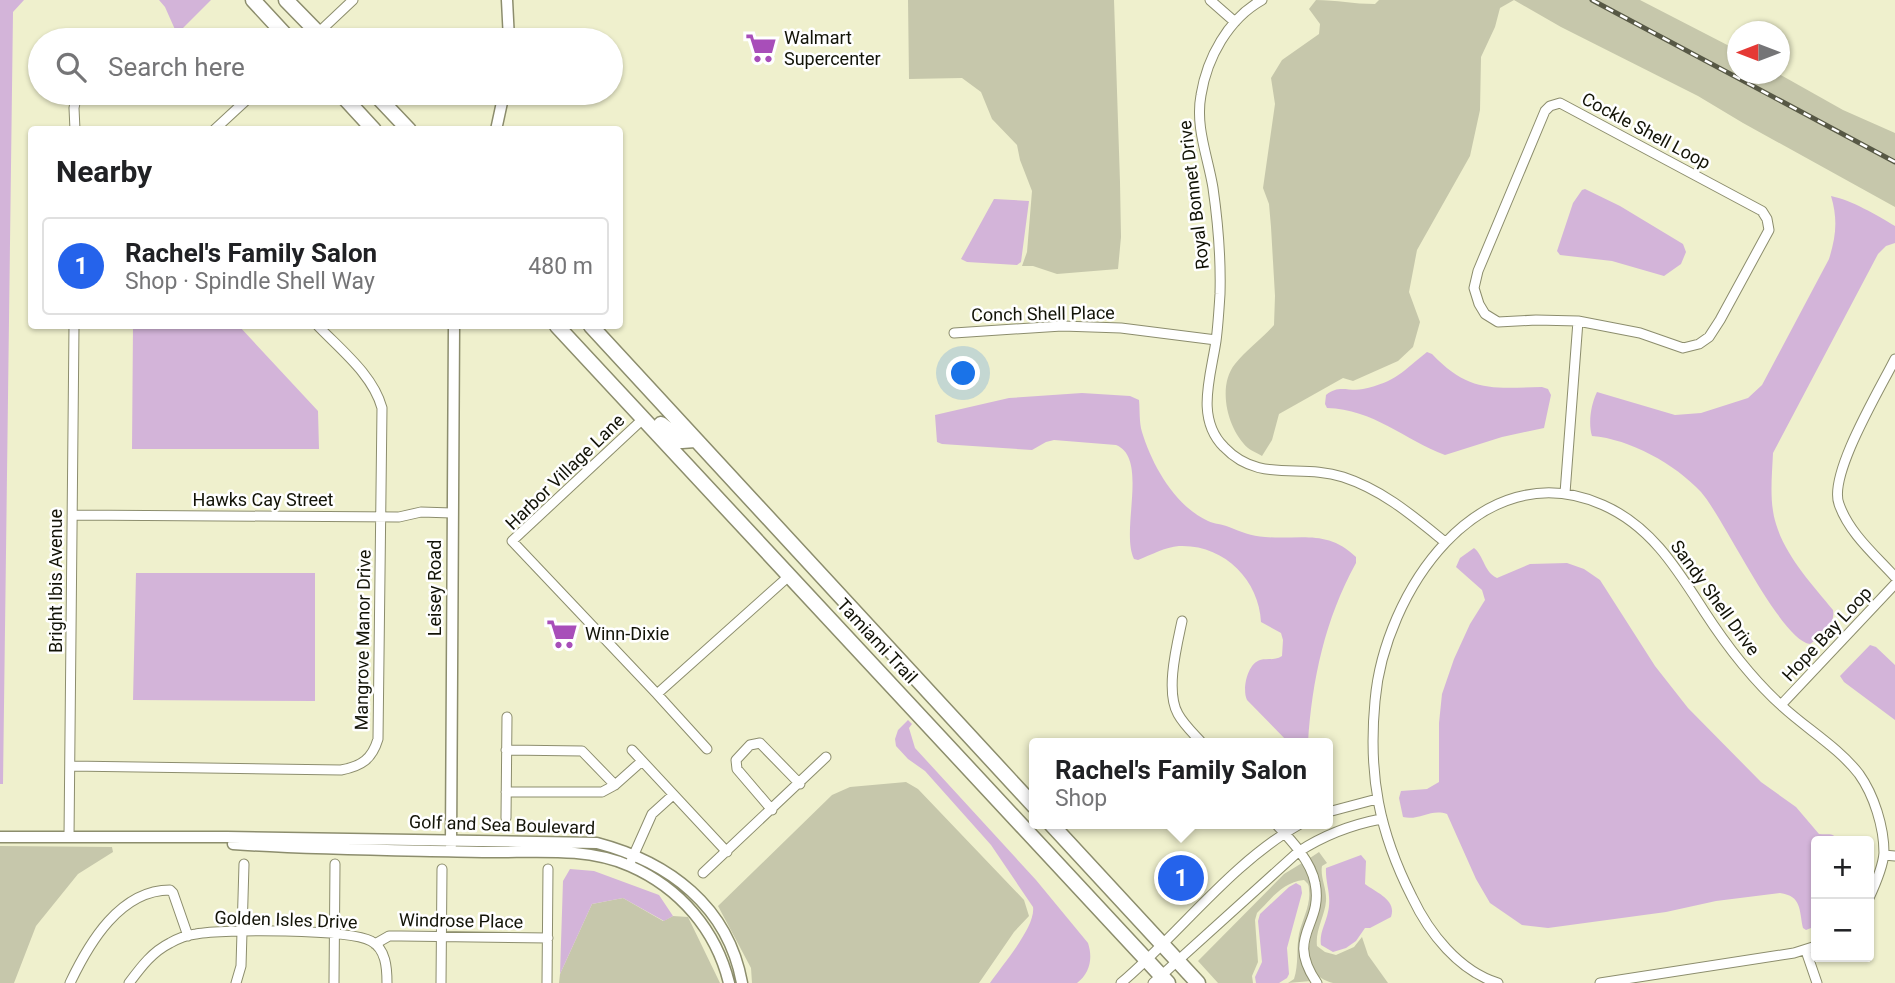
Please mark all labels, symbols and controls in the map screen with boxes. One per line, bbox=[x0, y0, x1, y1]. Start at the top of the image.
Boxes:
north arrow bbox=[1727, 21, 1790, 84]
place label: Walmart Supercenter bbox=[784, 27, 881, 69]
search box bbox=[28, 28, 623, 105]
supermarket icon: Walmart Supercenter bbox=[744, 31, 778, 65]
icon: search bbox=[52, 48, 90, 86]
text: Search here bbox=[108, 52, 245, 82]
street label: Cockle Shell Loop bbox=[1578, 88, 1714, 173]
street label: Royal Bonnet Drive bbox=[1174, 119, 1213, 271]
text: Nearby bbox=[56, 154, 152, 189]
text: Rachel's Family Salon bbox=[125, 238, 377, 268]
text: 1 bbox=[74, 253, 88, 280]
text: 480 m bbox=[528, 253, 593, 280]
text: Shop · Spindle Shell Way bbox=[125, 268, 375, 295]
street label: Conch Shell Place bbox=[971, 302, 1115, 325]
your location bbox=[946, 356, 980, 390]
street label: Harbor Village Lane bbox=[501, 410, 628, 534]
street label: Hawks Cay Street bbox=[193, 489, 334, 510]
street label: Bright Ibis Avenue bbox=[45, 509, 66, 653]
street label: Sandy Shell Drive bbox=[1667, 536, 1764, 659]
street label: Leisey Road bbox=[424, 540, 445, 636]
street label: Mangrove Manor Drive bbox=[350, 549, 375, 731]
street label: Hope Bay Loop bbox=[1778, 582, 1876, 685]
street label: Tamiami Trail bbox=[833, 594, 922, 687]
supermarket icon: Winn-Dixie bbox=[545, 617, 579, 651]
place label: Winn-Dixie bbox=[585, 623, 669, 644]
popup bbox=[1029, 738, 1333, 829]
text: Rachel's Family Salon bbox=[1055, 755, 1307, 785]
text: Shop bbox=[1055, 785, 1107, 812]
street label: Golf and Sea Boulevard bbox=[409, 811, 595, 838]
map controls bbox=[1811, 836, 1874, 962]
button: + bbox=[1811, 836, 1874, 899]
pin: 1 bbox=[1158, 852, 1204, 904]
button: − bbox=[1811, 899, 1874, 962]
street label: Golden Isles Drive bbox=[214, 907, 358, 932]
street label: Windrose Place bbox=[399, 909, 523, 932]

